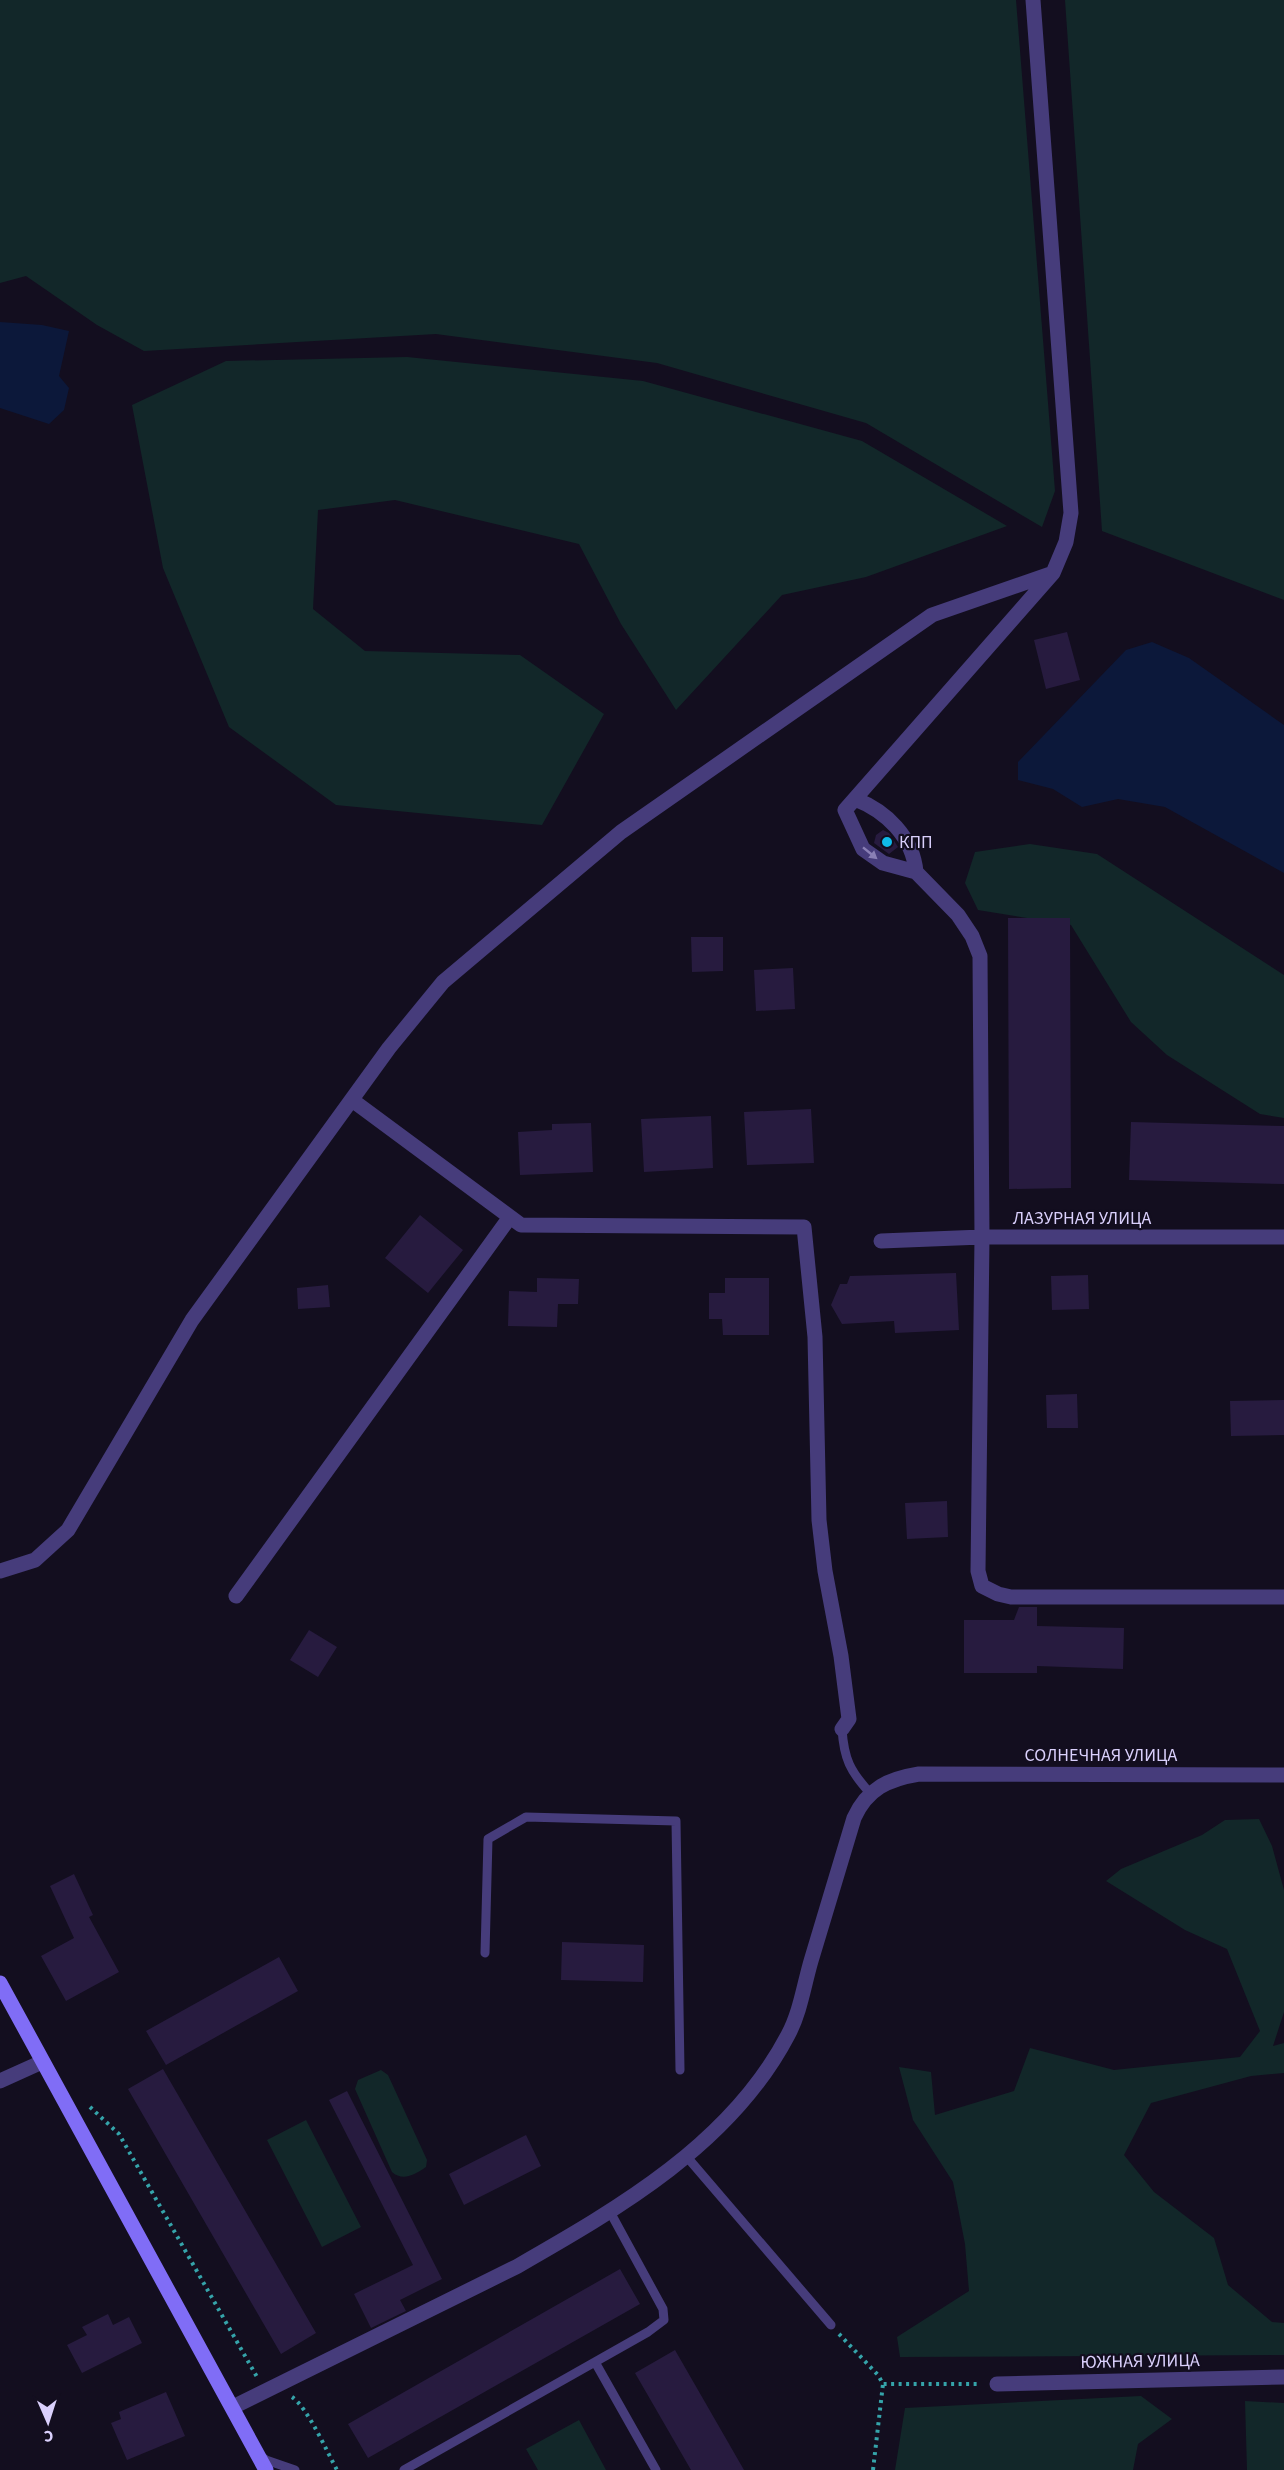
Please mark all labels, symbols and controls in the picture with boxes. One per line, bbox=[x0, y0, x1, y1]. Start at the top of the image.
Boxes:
place label: КПП bbox=[899, 830, 933, 855]
marker: КПП bbox=[880, 835, 894, 849]
one-way arrow bbox=[862, 847, 878, 860]
street label: ЛАЗУРНАЯ УЛИЦА bbox=[1013, 1206, 1152, 1231]
street label: СОЛНЕЧНАЯ УЛИЦА bbox=[1025, 1743, 1178, 1768]
street label: ЮЖНАЯ УЛИЦА bbox=[1080, 2348, 1200, 2375]
north arrow bbox=[18, 2392, 78, 2452]
text: С bbox=[44, 2425, 54, 2447]

